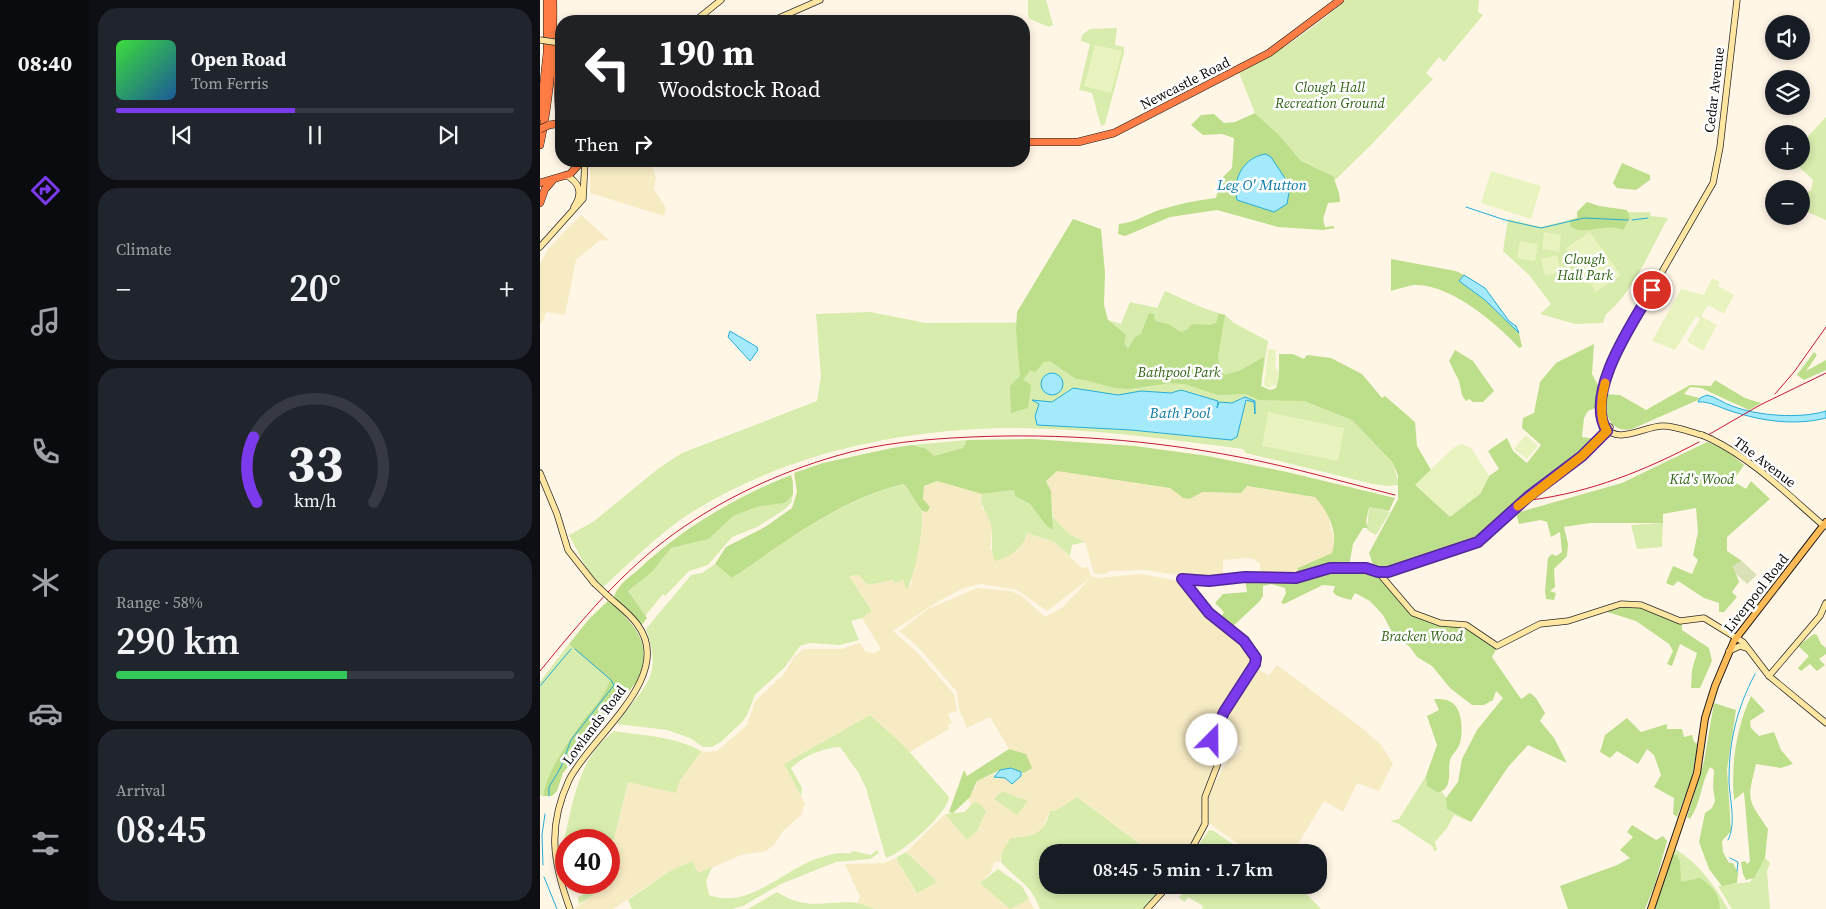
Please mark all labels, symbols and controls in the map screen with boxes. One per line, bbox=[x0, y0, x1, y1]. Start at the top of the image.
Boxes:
map controls bbox=[1765, 15, 1810, 225]
button: sound bbox=[1765, 15, 1810, 60]
text: 190 m bbox=[658, 29, 754, 77]
icon: left bbox=[575, 35, 640, 100]
text: Open Road bbox=[191, 46, 286, 72]
street label: Cedar Avenue bbox=[1699, 46, 1729, 134]
text: 08:40 bbox=[18, 48, 72, 78]
street label: Newcastle Road bbox=[1137, 52, 1233, 114]
button: layers bbox=[1765, 70, 1810, 115]
text: Tom Ferris bbox=[191, 72, 269, 94]
text: Woodstock Road bbox=[658, 74, 821, 104]
park label: Clough Hall Recreation Ground bbox=[1274, 77, 1386, 113]
icon: previous bbox=[168, 121, 196, 149]
icon: pause bbox=[301, 121, 329, 149]
icon: next bbox=[434, 121, 462, 149]
button: + bbox=[1765, 125, 1810, 170]
icon: right bbox=[629, 130, 657, 158]
text: Then bbox=[575, 131, 619, 157]
icon: directions bbox=[28, 173, 63, 208]
water label: Leg O' Mutton bbox=[1216, 174, 1307, 195]
button: − bbox=[1765, 180, 1810, 225]
text: Climate bbox=[116, 238, 172, 260]
park label: Clough Hall Park bbox=[1556, 249, 1613, 285]
text: 20° bbox=[289, 262, 341, 314]
pin bbox=[1631, 269, 1673, 311]
text: − bbox=[116, 270, 131, 308]
text: + bbox=[499, 270, 514, 308]
icon: arrive bbox=[1638, 276, 1666, 304]
icon: music bbox=[28, 304, 63, 339]
park label: Bathpool Park bbox=[1137, 362, 1221, 382]
water label: Bath Pool bbox=[1149, 402, 1211, 423]
text: 33 bbox=[287, 427, 343, 498]
street label: The Avenue bbox=[1730, 432, 1800, 492]
icon: phone bbox=[28, 434, 63, 469]
park label: Kid's Wood bbox=[1669, 469, 1735, 489]
text: km/h bbox=[294, 488, 337, 513]
street label: Liverpool Road bbox=[1719, 549, 1793, 636]
icon: climate bbox=[28, 565, 63, 600]
text: Range · 58% bbox=[116, 591, 203, 613]
text: 290 km bbox=[116, 615, 240, 667]
park label: Bracken Wood bbox=[1380, 626, 1464, 646]
street label: Lowlands Road bbox=[557, 681, 631, 769]
icon: car bbox=[28, 696, 63, 731]
position arrow bbox=[1185, 713, 1237, 765]
text: Arrival bbox=[116, 779, 165, 801]
text: 08:45 bbox=[116, 803, 206, 855]
icon: filters bbox=[28, 826, 63, 861]
speed limit sign: 40 bbox=[555, 829, 620, 894]
text: 08:45 · 5 min · 1.7 km bbox=[1093, 856, 1273, 882]

